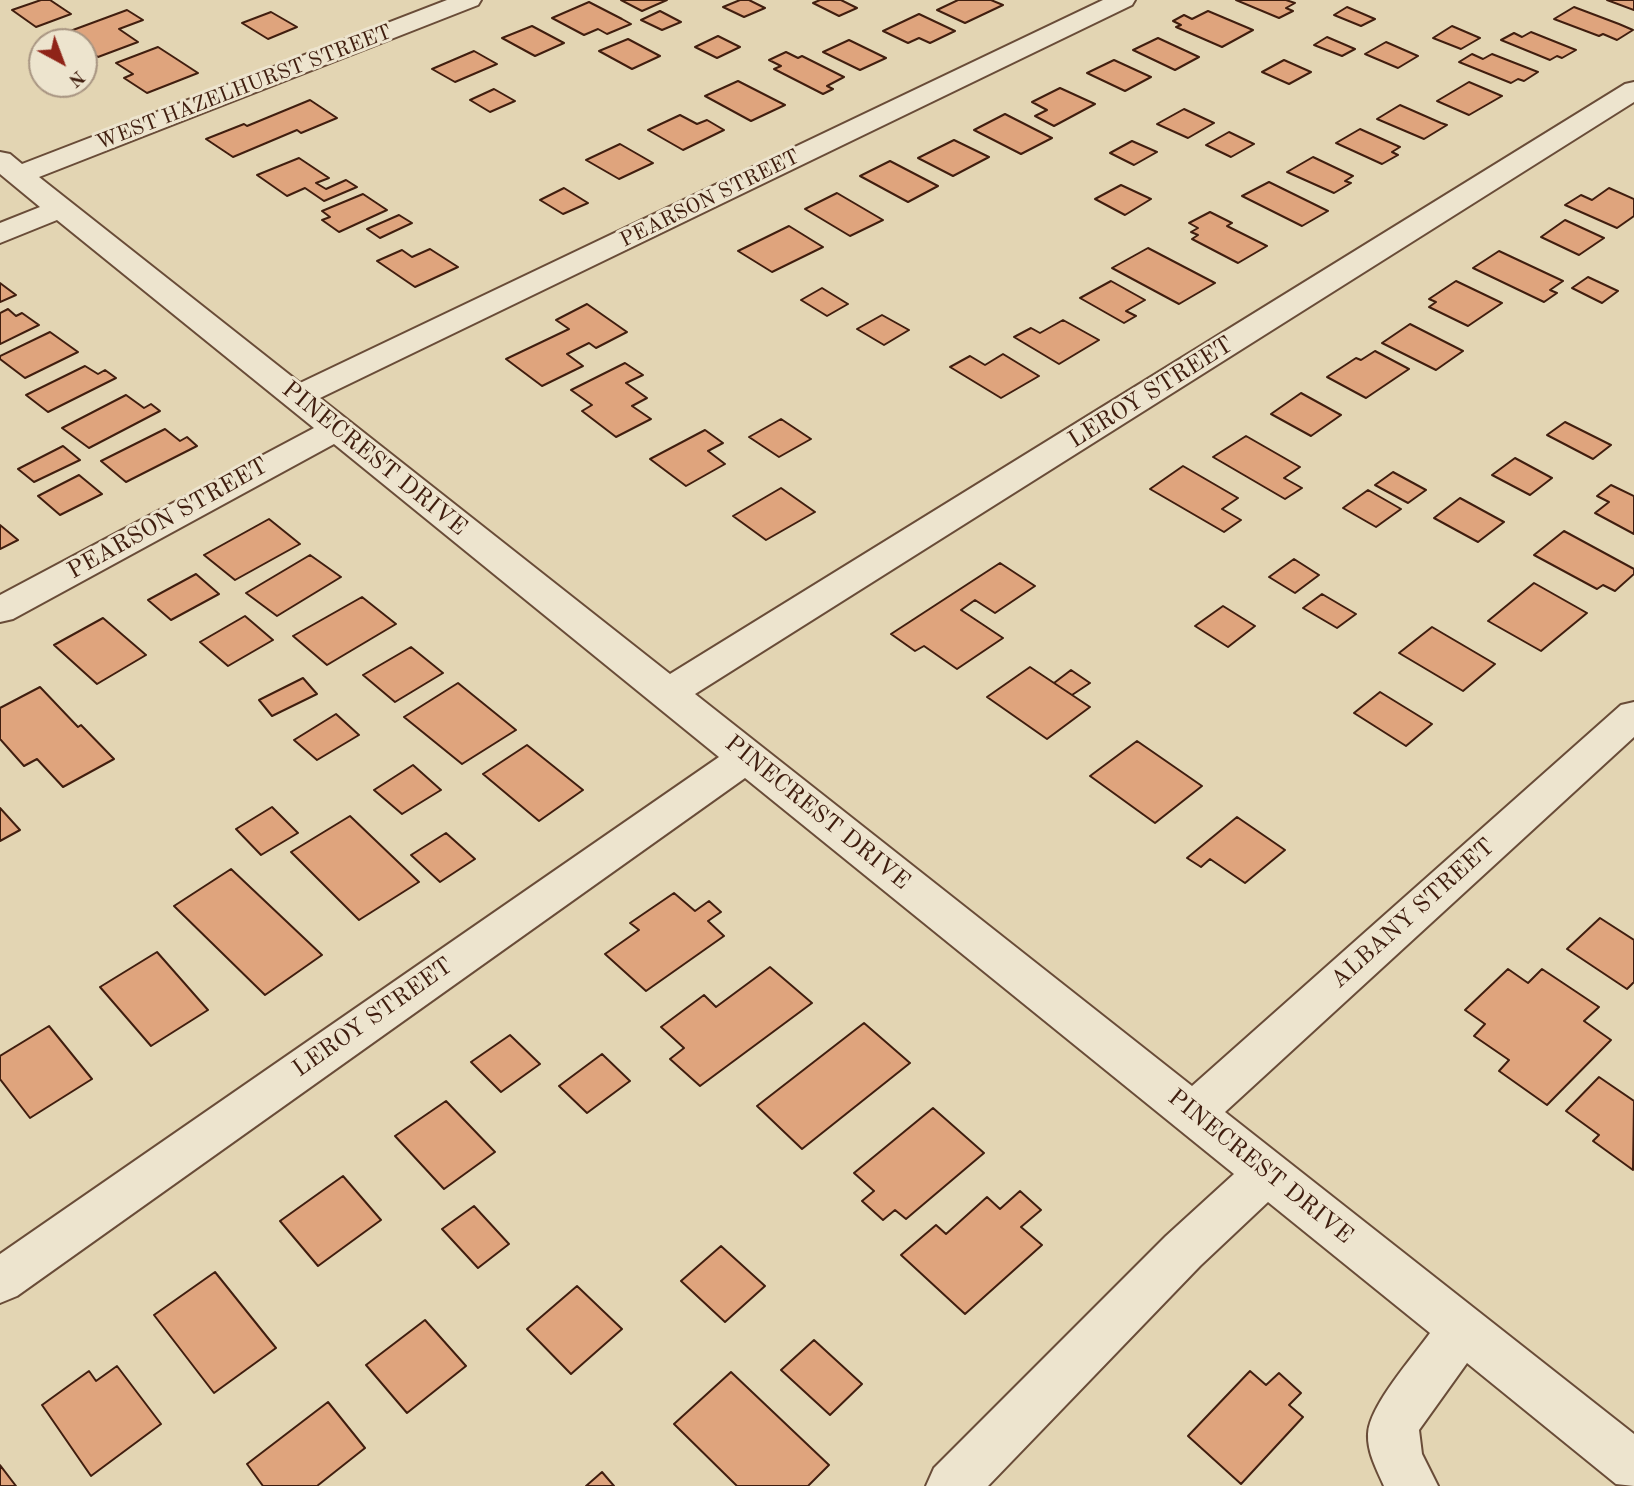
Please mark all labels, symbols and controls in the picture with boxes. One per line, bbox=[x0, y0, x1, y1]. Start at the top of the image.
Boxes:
street label: WEST HAZELHURST STREET bbox=[93, 20, 395, 156]
north arrow bbox=[28, 28, 98, 98]
text: N bbox=[64, 66, 88, 90]
street label: PEARSON STREET bbox=[616, 145, 804, 253]
street label: LEROY STREET bbox=[1063, 331, 1239, 455]
street label: PINECREST DRIVE bbox=[276, 375, 472, 543]
street label: PEARSON STREET bbox=[63, 452, 273, 586]
street label: PINECREST DRIVE bbox=[719, 729, 915, 897]
street label: ALBANY STREET bbox=[1325, 833, 1501, 995]
street label: LEROY STREET bbox=[287, 952, 459, 1084]
street label: PINECREST DRIVE bbox=[1162, 1083, 1358, 1251]

